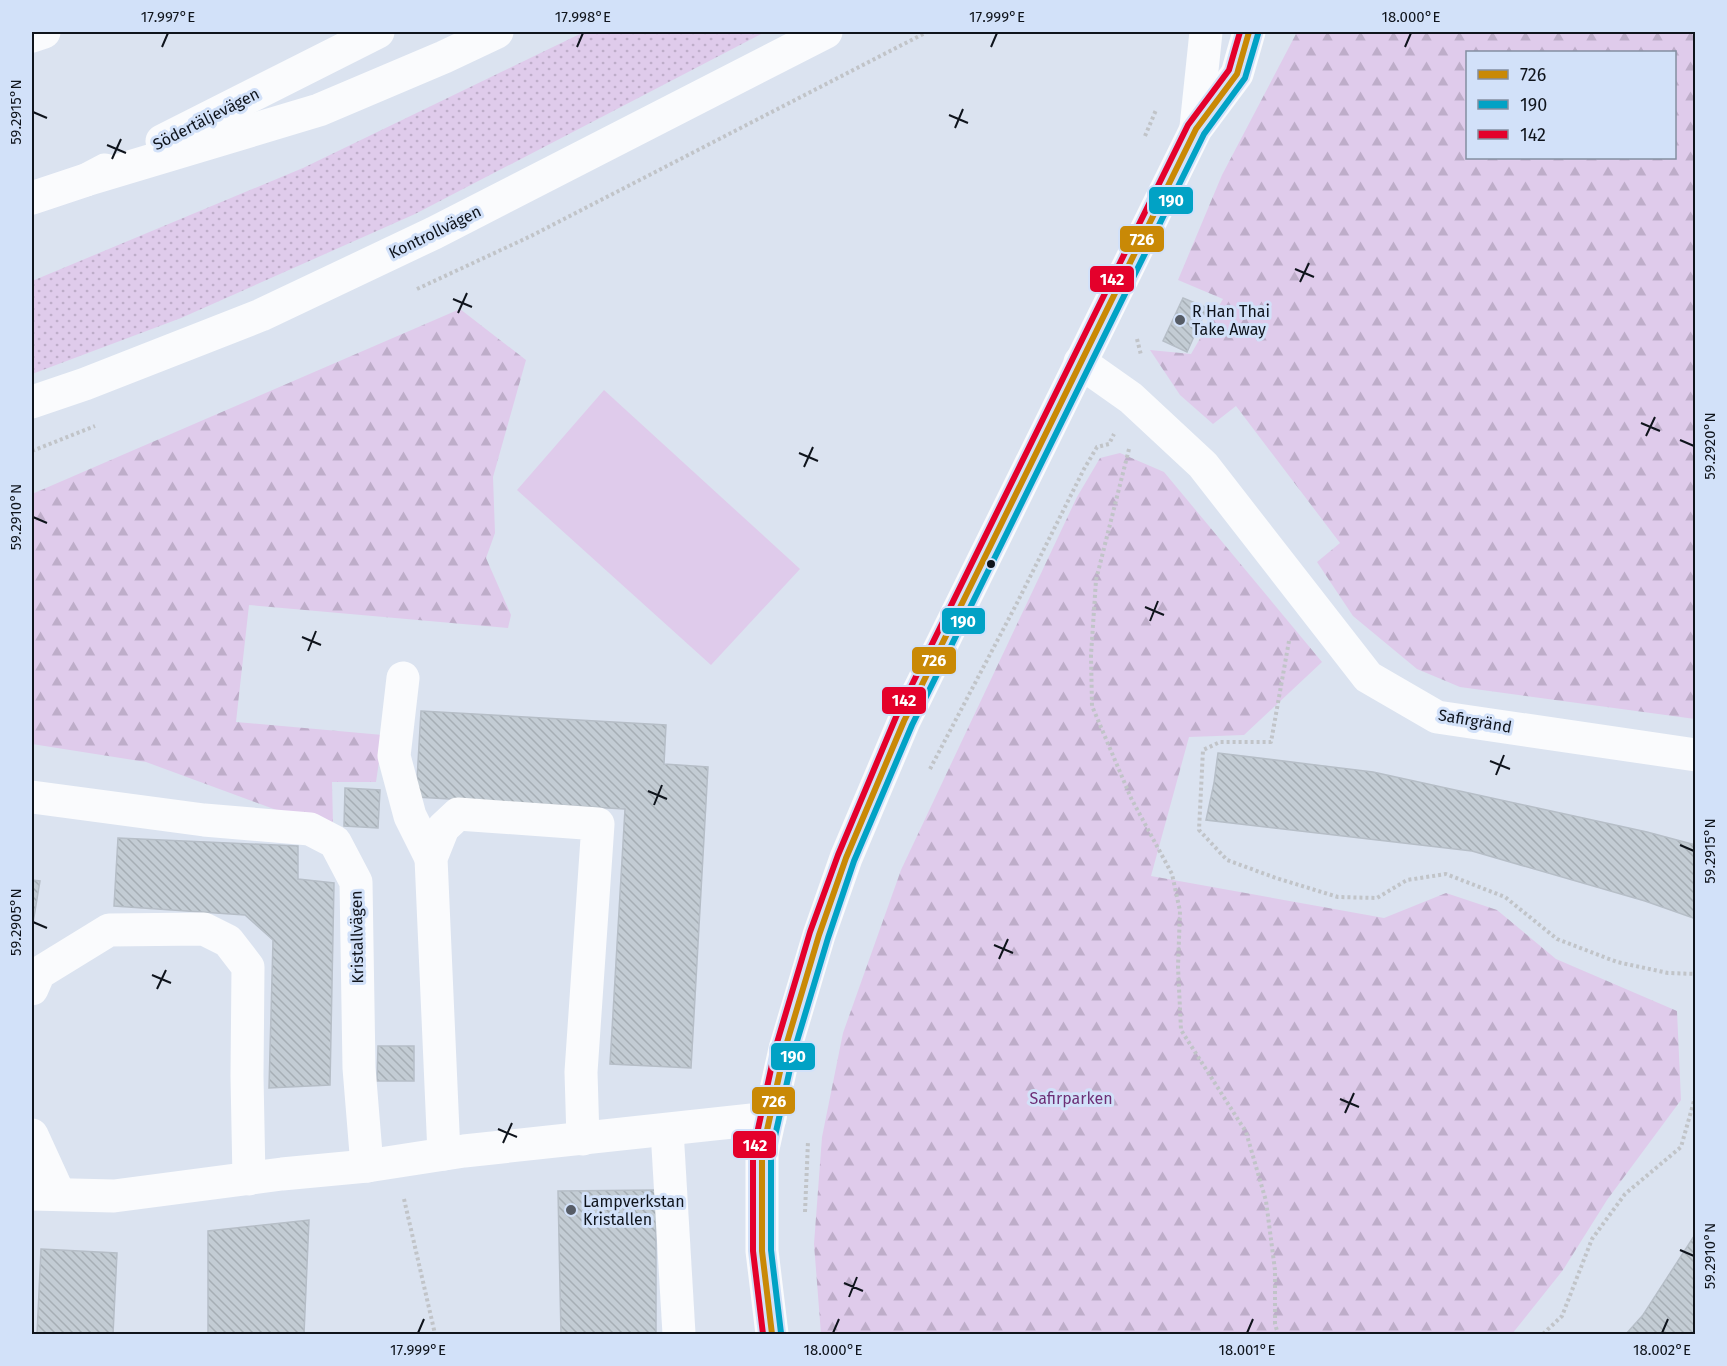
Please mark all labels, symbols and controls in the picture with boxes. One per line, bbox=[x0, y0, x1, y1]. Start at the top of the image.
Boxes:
text: 17.997°E bbox=[141, 8, 195, 26]
text: 17.998°E bbox=[555, 8, 611, 26]
text: 17.999°E bbox=[969, 8, 1025, 26]
text: 18.000°E bbox=[1381, 8, 1441, 26]
legend bbox=[1466, 51, 1676, 159]
text: 726 bbox=[1520, 64, 1546, 86]
text: 59.2915°N bbox=[7, 79, 25, 145]
street label: Södertäljevägen bbox=[150, 84, 262, 154]
text: 190 bbox=[1520, 94, 1547, 116]
text: 142 bbox=[1520, 124, 1546, 146]
line badge: 190 bbox=[1148, 186, 1194, 215]
text: 190 bbox=[1158, 191, 1184, 210]
street label: Kontrollvägen bbox=[386, 201, 484, 263]
line badge: 726 bbox=[1119, 225, 1165, 253]
text: 726 bbox=[1130, 230, 1154, 249]
line badge: 142 bbox=[1089, 265, 1135, 293]
text: 142 bbox=[1100, 270, 1124, 289]
place label: R Han Thai Take Away bbox=[1192, 302, 1270, 339]
marker: R Han Thai Take Away bbox=[1173, 313, 1187, 327]
text: 59.2920°N bbox=[1701, 412, 1719, 480]
text: 59.2910°N bbox=[7, 484, 25, 550]
unlabelled marker bbox=[985, 558, 997, 570]
line badge: 190 bbox=[941, 607, 986, 635]
text: 190 bbox=[950, 612, 976, 631]
line badge: 726 bbox=[911, 646, 957, 675]
text: 726 bbox=[922, 651, 946, 670]
line badge: 142 bbox=[881, 686, 927, 715]
text: 142 bbox=[892, 691, 916, 710]
street label: Safirgränd bbox=[1437, 705, 1513, 737]
text: 59.2915°N bbox=[1701, 818, 1719, 884]
text: 59.2905°N bbox=[7, 888, 25, 956]
street label: Kristallvägen bbox=[347, 890, 367, 984]
line badge: 190 bbox=[770, 1042, 816, 1071]
text: 190 bbox=[780, 1047, 806, 1066]
line badge: 726 bbox=[751, 1086, 796, 1115]
park label: Safirparken bbox=[1029, 1089, 1113, 1108]
text: 726 bbox=[762, 1092, 786, 1111]
line badge: 142 bbox=[732, 1130, 777, 1159]
text: 142 bbox=[743, 1136, 767, 1155]
place label: Lampverkstan Kristallen bbox=[583, 1192, 685, 1229]
marker: Lampverkstan Kristallen bbox=[564, 1203, 578, 1217]
text: 59.2910°N bbox=[1701, 1223, 1719, 1289]
text: 17.999°E bbox=[390, 1341, 446, 1359]
text: 18.000°E bbox=[803, 1341, 863, 1359]
text: 18.001°E bbox=[1219, 1341, 1275, 1359]
text: 18.002°E bbox=[1633, 1341, 1691, 1359]

